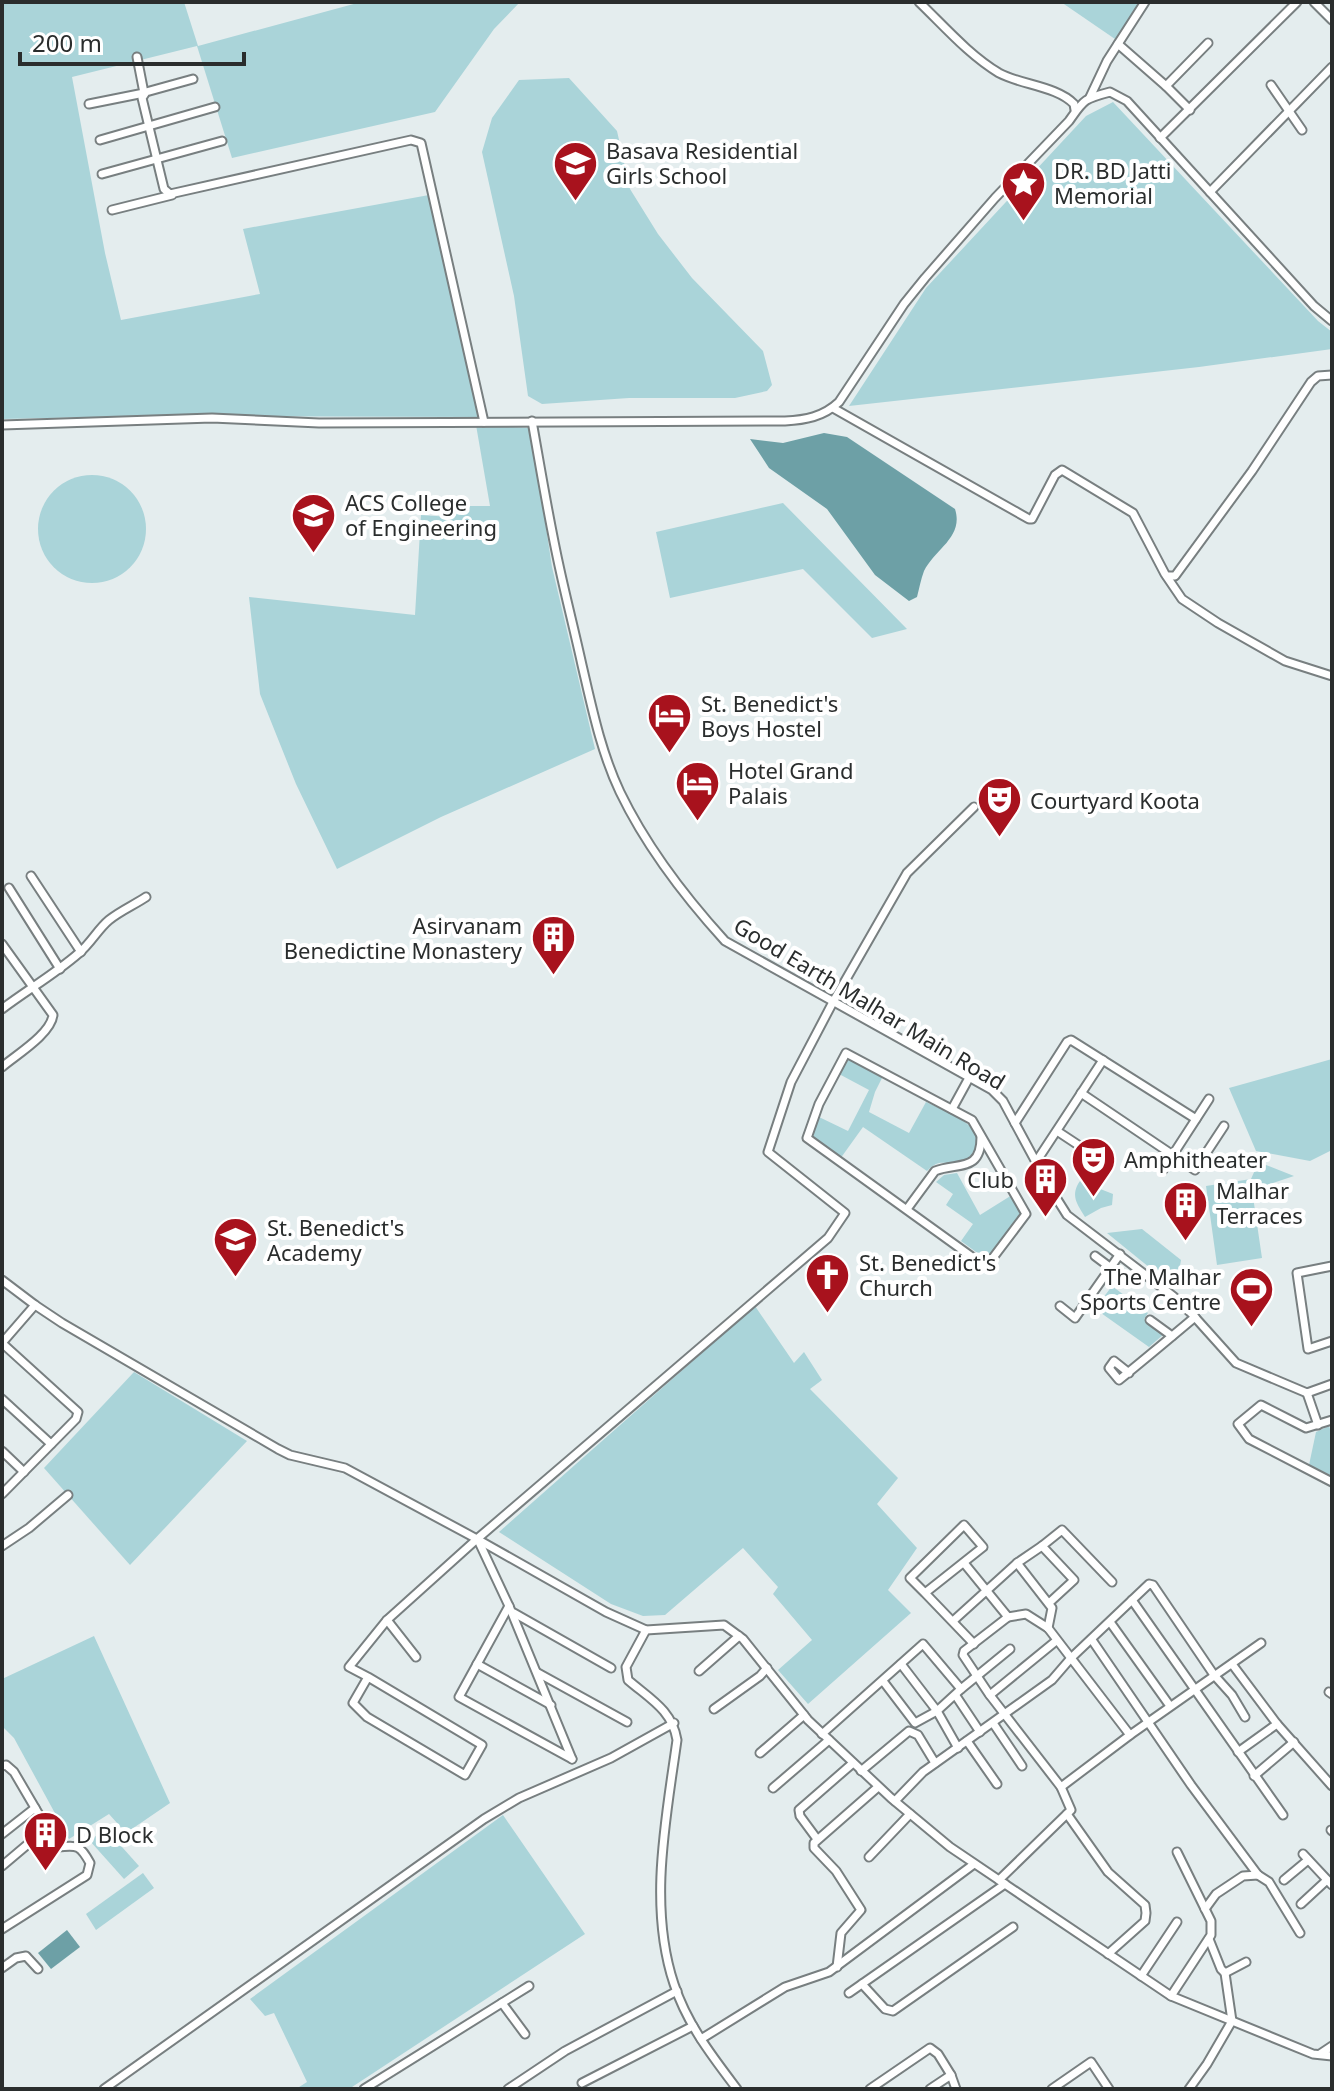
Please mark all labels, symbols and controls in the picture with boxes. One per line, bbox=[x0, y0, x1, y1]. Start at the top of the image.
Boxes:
scale bar bbox=[20, 16, 244, 66]
text: 200 m bbox=[32, 26, 102, 59]
place label: Basava Residential Girls School bbox=[606, 135, 798, 190]
school or university icon: Basava Residential Girls School bbox=[551, 139, 599, 202]
place label: DR. BD Jatti Memorial bbox=[1054, 155, 1171, 210]
place icon: DR. BD Jatti Memorial bbox=[999, 159, 1047, 222]
place label: ACS College of Engineering bbox=[345, 487, 497, 542]
school or university icon: ACS College of Engineering bbox=[290, 491, 338, 554]
place label: St. Benedict's Boys Hostel bbox=[701, 688, 838, 743]
hotel icon: St. Benedict's Boys Hostel bbox=[646, 692, 694, 755]
place label: Hotel Grand Palais bbox=[728, 755, 854, 810]
hotel icon: Hotel Grand Palais bbox=[673, 759, 721, 822]
theatre icon: Courtyard Koota bbox=[975, 776, 1023, 839]
place label: Courtyard Koota bbox=[1030, 785, 1200, 815]
place label: Asirvanam Benedictine Monastery bbox=[284, 910, 523, 965]
street label: Good Earth Malhar Main Road bbox=[729, 910, 1011, 1096]
building icon: Asirvanam Benedictine Monastery bbox=[529, 914, 577, 977]
theatre icon: Amphitheater bbox=[1069, 1135, 1117, 1198]
place label: Amphitheater bbox=[1124, 1144, 1267, 1174]
building icon: Club bbox=[1021, 1155, 1069, 1218]
place label: Club bbox=[967, 1164, 1014, 1194]
place label: Malhar Terraces bbox=[1216, 1175, 1303, 1230]
building icon: Malhar Terraces bbox=[1161, 1179, 1209, 1242]
place label: St. Benedict's Academy bbox=[267, 1212, 404, 1267]
school or university icon: St. Benedict's Academy bbox=[212, 1216, 260, 1279]
place label: St. Benedict's Church bbox=[859, 1247, 996, 1302]
church icon: St. Benedict's Church bbox=[804, 1251, 852, 1314]
place label: The Malhar Sports Centre bbox=[1080, 1261, 1221, 1316]
sports icon: The Malhar Sports Centre bbox=[1228, 1265, 1276, 1328]
building icon: D Block bbox=[21, 1810, 69, 1873]
place label: D Block bbox=[76, 1819, 154, 1849]

